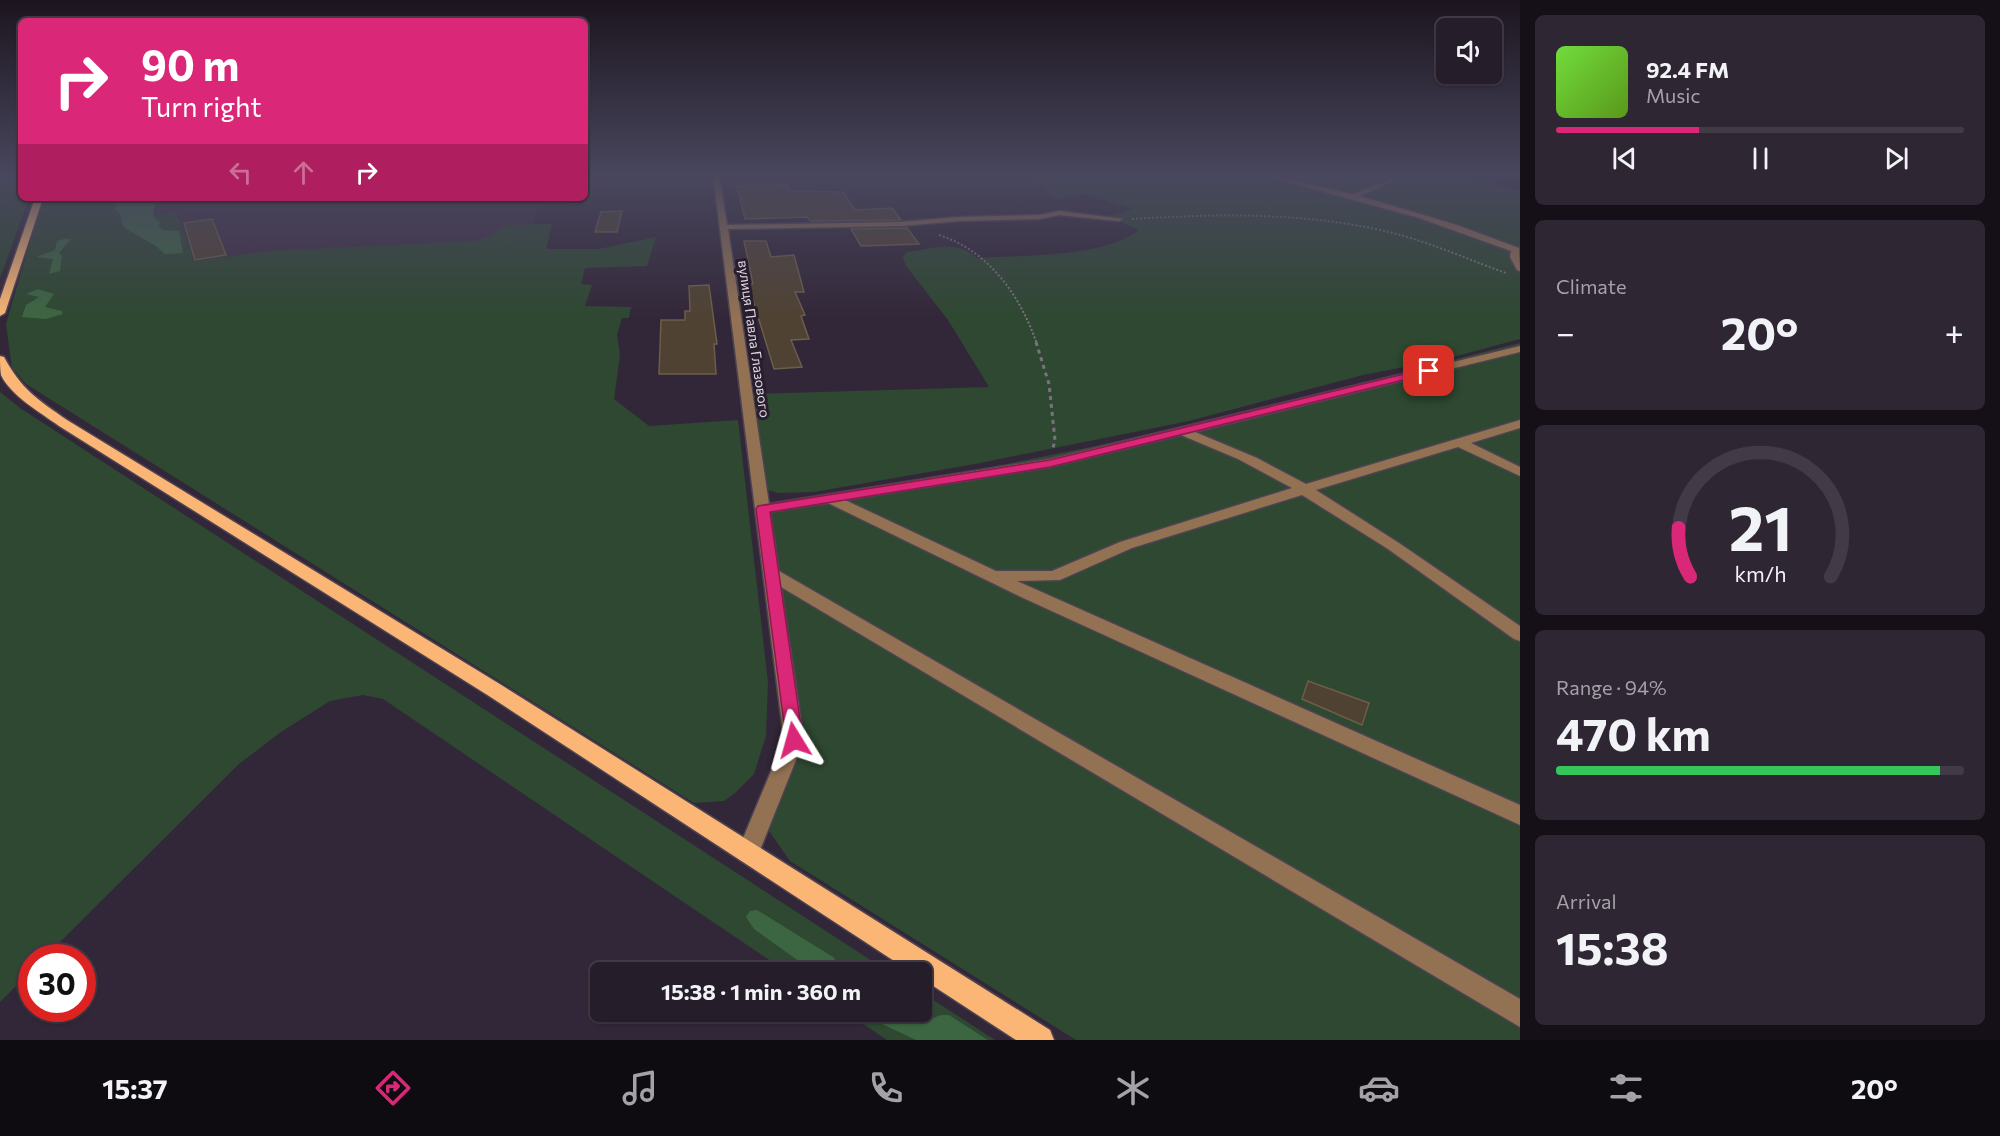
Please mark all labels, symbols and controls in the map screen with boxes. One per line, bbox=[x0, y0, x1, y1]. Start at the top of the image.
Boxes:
map controls bbox=[1436, 18, 1502, 84]
button: sound bbox=[1436, 18, 1502, 84]
text: 90 m bbox=[141, 38, 240, 90]
icon: right bbox=[42, 42, 120, 120]
text: 92.4 FM bbox=[1646, 56, 1729, 83]
text: Music bbox=[1646, 83, 1700, 107]
text: Turn right bbox=[141, 90, 261, 123]
icon: previous bbox=[1608, 142, 1641, 175]
icon: pause bbox=[1744, 142, 1777, 175]
icon: next bbox=[1880, 142, 1913, 175]
icon: left bbox=[224, 156, 257, 189]
icon: ahead bbox=[287, 156, 320, 189]
icon: right bbox=[350, 156, 383, 189]
street label: вулиця Павла Глазового bbox=[735, 259, 774, 419]
text: Climate bbox=[1556, 274, 1626, 298]
text: 20° bbox=[1721, 304, 1799, 359]
text: − bbox=[1556, 311, 1575, 352]
text: + bbox=[1945, 311, 1964, 352]
pin bbox=[1403, 345, 1454, 396]
icon: arrive bbox=[1412, 354, 1445, 387]
text: 21 bbox=[1728, 488, 1792, 564]
text: km/h bbox=[1734, 560, 1786, 586]
text: Range · 94% bbox=[1556, 675, 1667, 699]
text: 470 km bbox=[1556, 705, 1711, 760]
position arrow bbox=[762, 708, 826, 772]
text: Arrival bbox=[1556, 889, 1617, 913]
text: 15:38 bbox=[1556, 919, 1669, 974]
speed limit sign: 30 bbox=[18, 944, 96, 1022]
text: 15:38 · 1 min · 360 m bbox=[661, 978, 861, 1005]
icon: directions bbox=[372, 1067, 414, 1109]
icon: music bbox=[619, 1067, 661, 1109]
icon: phone bbox=[865, 1067, 907, 1109]
icon: climate bbox=[1112, 1067, 1154, 1109]
icon: car bbox=[1358, 1067, 1400, 1109]
icon: filters bbox=[1605, 1067, 1647, 1109]
text: 15:37 bbox=[102, 1072, 168, 1105]
text: 20° bbox=[1851, 1072, 1898, 1105]

